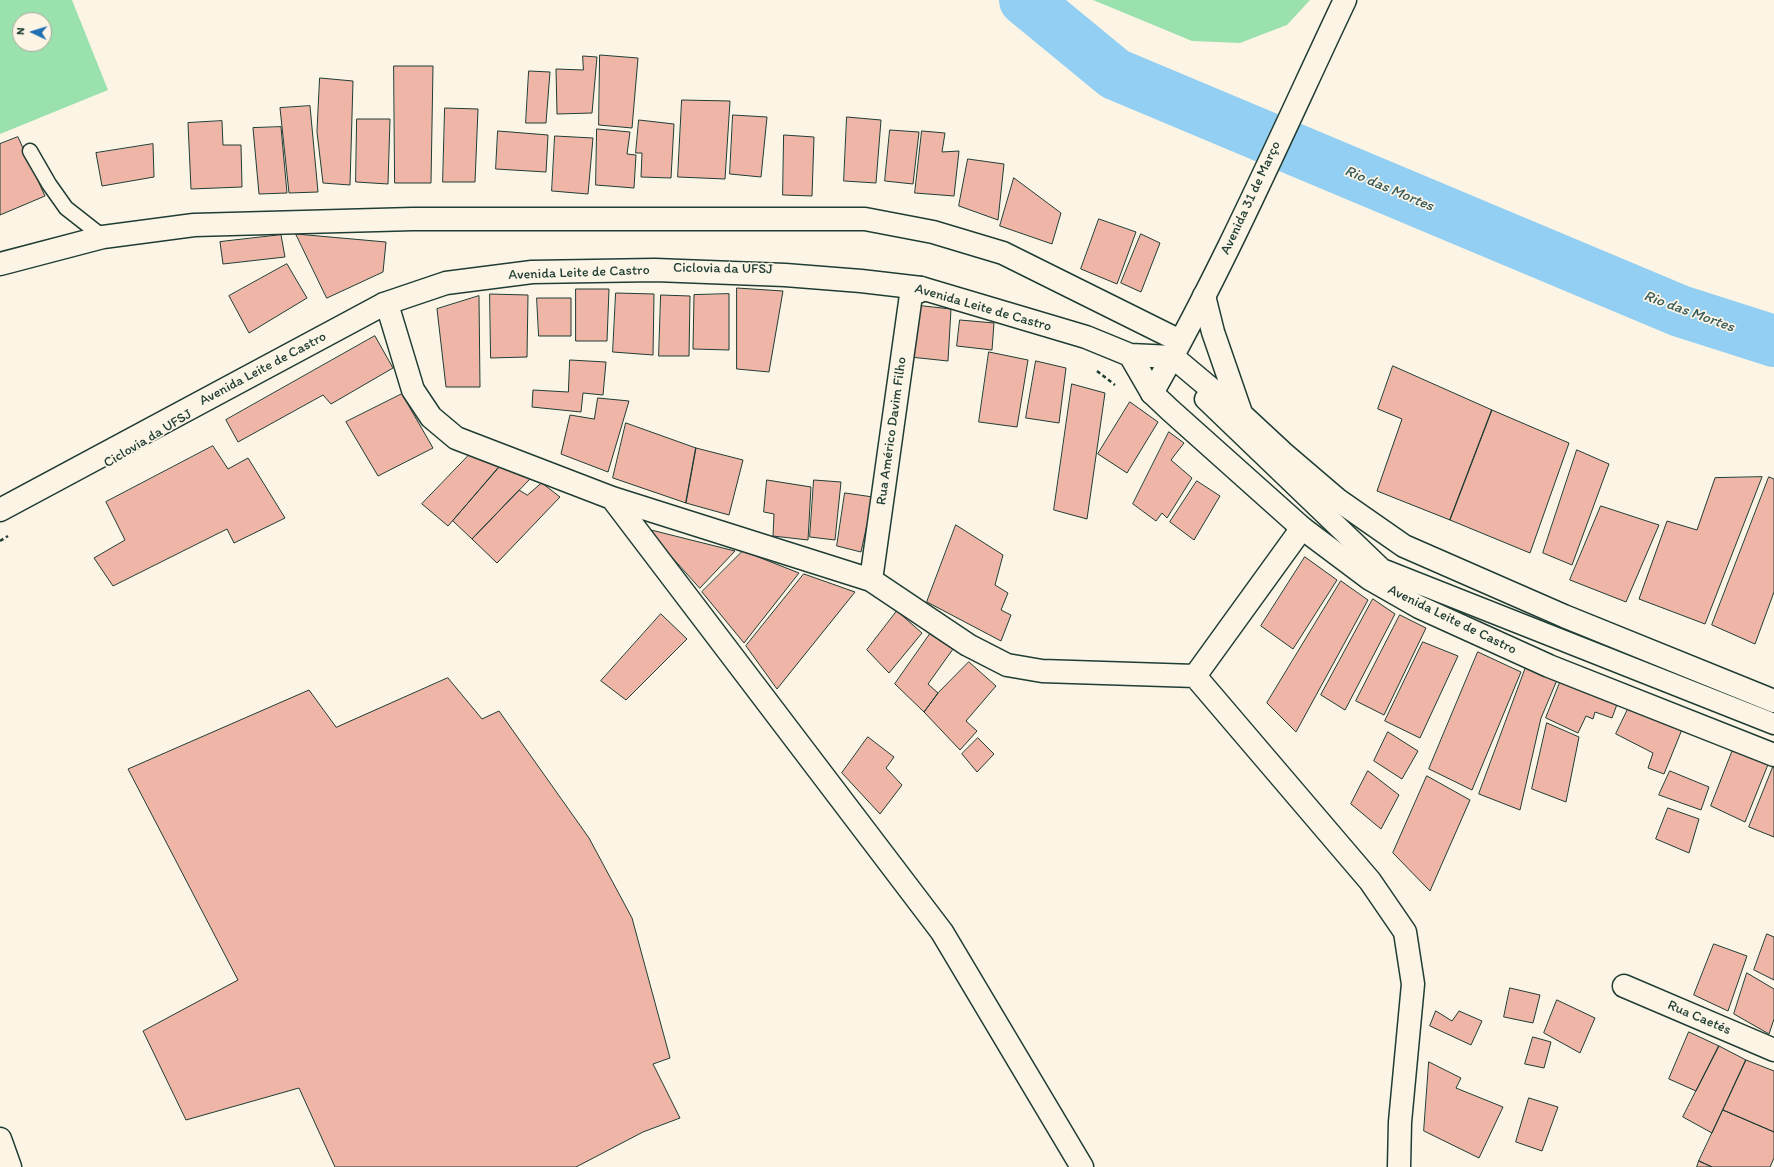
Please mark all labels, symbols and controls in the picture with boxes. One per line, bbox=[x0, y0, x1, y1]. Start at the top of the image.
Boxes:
north arrow bbox=[12, 12, 52, 52]
text: N bbox=[14, 27, 27, 35]
street label: Avenida 31 de Março bbox=[1217, 139, 1285, 257]
water label: Rio das Mortes bbox=[1342, 162, 1436, 216]
street label: Ciclovia da UFSJ bbox=[673, 260, 773, 278]
street label: Avenida Leite de Castro bbox=[508, 262, 650, 284]
street label: Avenida Leite de Castro bbox=[913, 280, 1053, 336]
water label: Rio das Mortes bbox=[1641, 287, 1737, 337]
street label: Avenida Leite de Castro bbox=[197, 328, 329, 410]
street label: Rua Américo Davim Filho bbox=[873, 356, 911, 506]
street label: Ciclovia da UFSJ bbox=[101, 406, 195, 472]
street label: Avenida Leite de Castro bbox=[1385, 581, 1519, 659]
street label: Rua Caetés bbox=[1665, 997, 1733, 1039]

